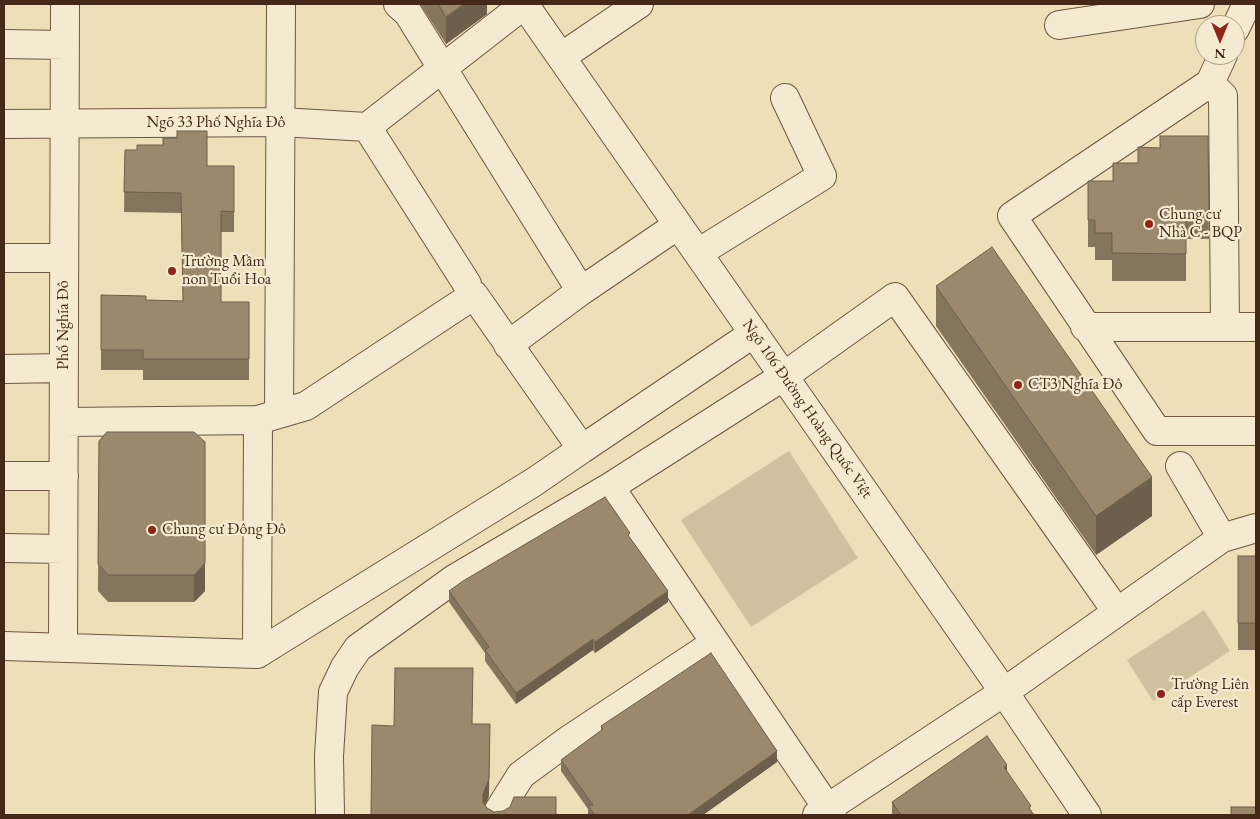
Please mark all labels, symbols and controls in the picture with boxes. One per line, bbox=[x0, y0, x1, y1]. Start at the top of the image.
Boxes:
north arrow bbox=[1195, 15, 1245, 65]
text: N bbox=[1214, 45, 1226, 63]
street label: Ngõ 33 Phố Nghĩa Đô bbox=[147, 113, 285, 133]
place label: Chung cư Nhà C - BQP bbox=[1159, 205, 1242, 243]
marker: Chung cư Nhà C - BQP bbox=[1143, 218, 1155, 230]
place label: Trường Mầm non Tuổi Hoa bbox=[182, 252, 271, 290]
marker: Trường Mầm non Tuổi Hoa bbox=[166, 265, 178, 277]
street label: Phố Nghĩa Đô bbox=[54, 280, 74, 370]
street label: Ngõ 106 Đường Hoàng Quốc Việt bbox=[738, 316, 876, 502]
place label: CT3 Nghĩa Đô bbox=[1028, 375, 1122, 395]
marker: CT3 Nghĩa Đô bbox=[1012, 379, 1024, 391]
place label: Chung cư Đông Đô bbox=[162, 520, 286, 540]
marker: Chung cư Đông Đô bbox=[146, 524, 158, 536]
place label: Trường Liên cấp Everest bbox=[1171, 675, 1249, 713]
marker: Trường Liên cấp Everest bbox=[1155, 688, 1167, 700]

